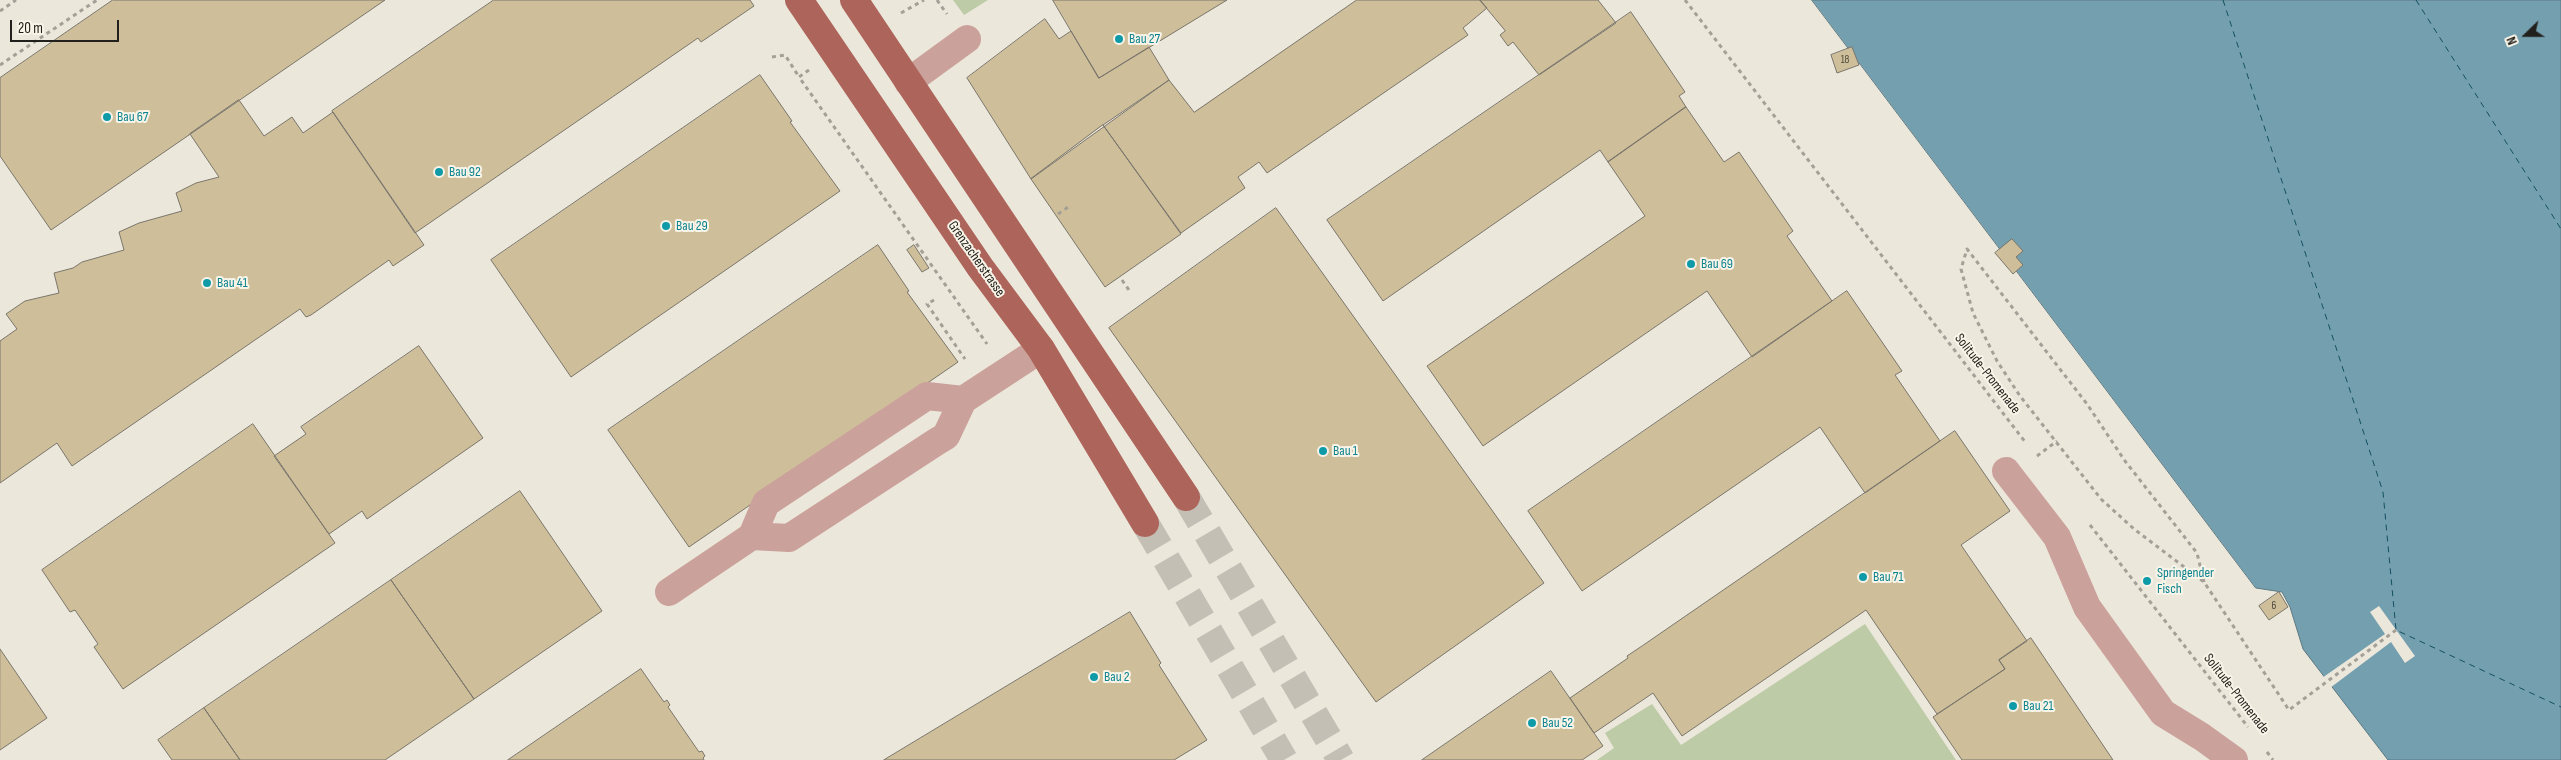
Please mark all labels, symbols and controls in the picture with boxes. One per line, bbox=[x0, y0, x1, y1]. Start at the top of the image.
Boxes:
scale bar bbox=[12, 10, 121, 42]
north arrow bbox=[2501, 10, 2551, 60]
text: 20 m bbox=[18, 19, 43, 38]
place label: Bau 27 bbox=[1129, 31, 1160, 47]
marker: Bau 27 bbox=[1113, 33, 1125, 45]
text: N bbox=[2502, 34, 2521, 47]
house number: 18 bbox=[1841, 53, 1849, 67]
place label: Bau 67 bbox=[117, 109, 148, 125]
marker: Bau 67 bbox=[101, 111, 113, 123]
place label: Bau 92 bbox=[449, 164, 481, 180]
marker: Bau 92 bbox=[433, 166, 445, 178]
place label: Bau 29 bbox=[676, 218, 708, 234]
street label: Grenzacherstrasse bbox=[944, 218, 1008, 300]
marker: Bau 29 bbox=[660, 220, 672, 232]
place label: Bau 69 bbox=[1701, 256, 1733, 272]
marker: Bau 69 bbox=[1685, 258, 1697, 270]
place label: Bau 41 bbox=[217, 275, 248, 291]
marker: Bau 41 bbox=[201, 277, 213, 289]
street label: Solitude-Promenade bbox=[1951, 331, 2023, 417]
place label: Bau 1 bbox=[1333, 443, 1358, 459]
marker: Bau 1 bbox=[1317, 445, 1329, 457]
place label: Springender Fisch bbox=[2157, 565, 2214, 598]
place label: Bau 71 bbox=[1873, 569, 1903, 585]
marker: Bau 71 bbox=[1857, 571, 1869, 583]
marker: Springender Fisch bbox=[2141, 575, 2153, 587]
house number: 6 bbox=[2272, 599, 2276, 613]
street label: Solitude-Promenade bbox=[2200, 651, 2272, 737]
place label: Bau 2 bbox=[1104, 669, 1130, 685]
marker: Bau 2 bbox=[1088, 671, 1100, 683]
place label: Bau 21 bbox=[2023, 698, 2053, 714]
marker: Bau 21 bbox=[2007, 700, 2019, 712]
place label: Bau 52 bbox=[1542, 715, 1573, 731]
marker: Bau 52 bbox=[1526, 717, 1538, 729]

